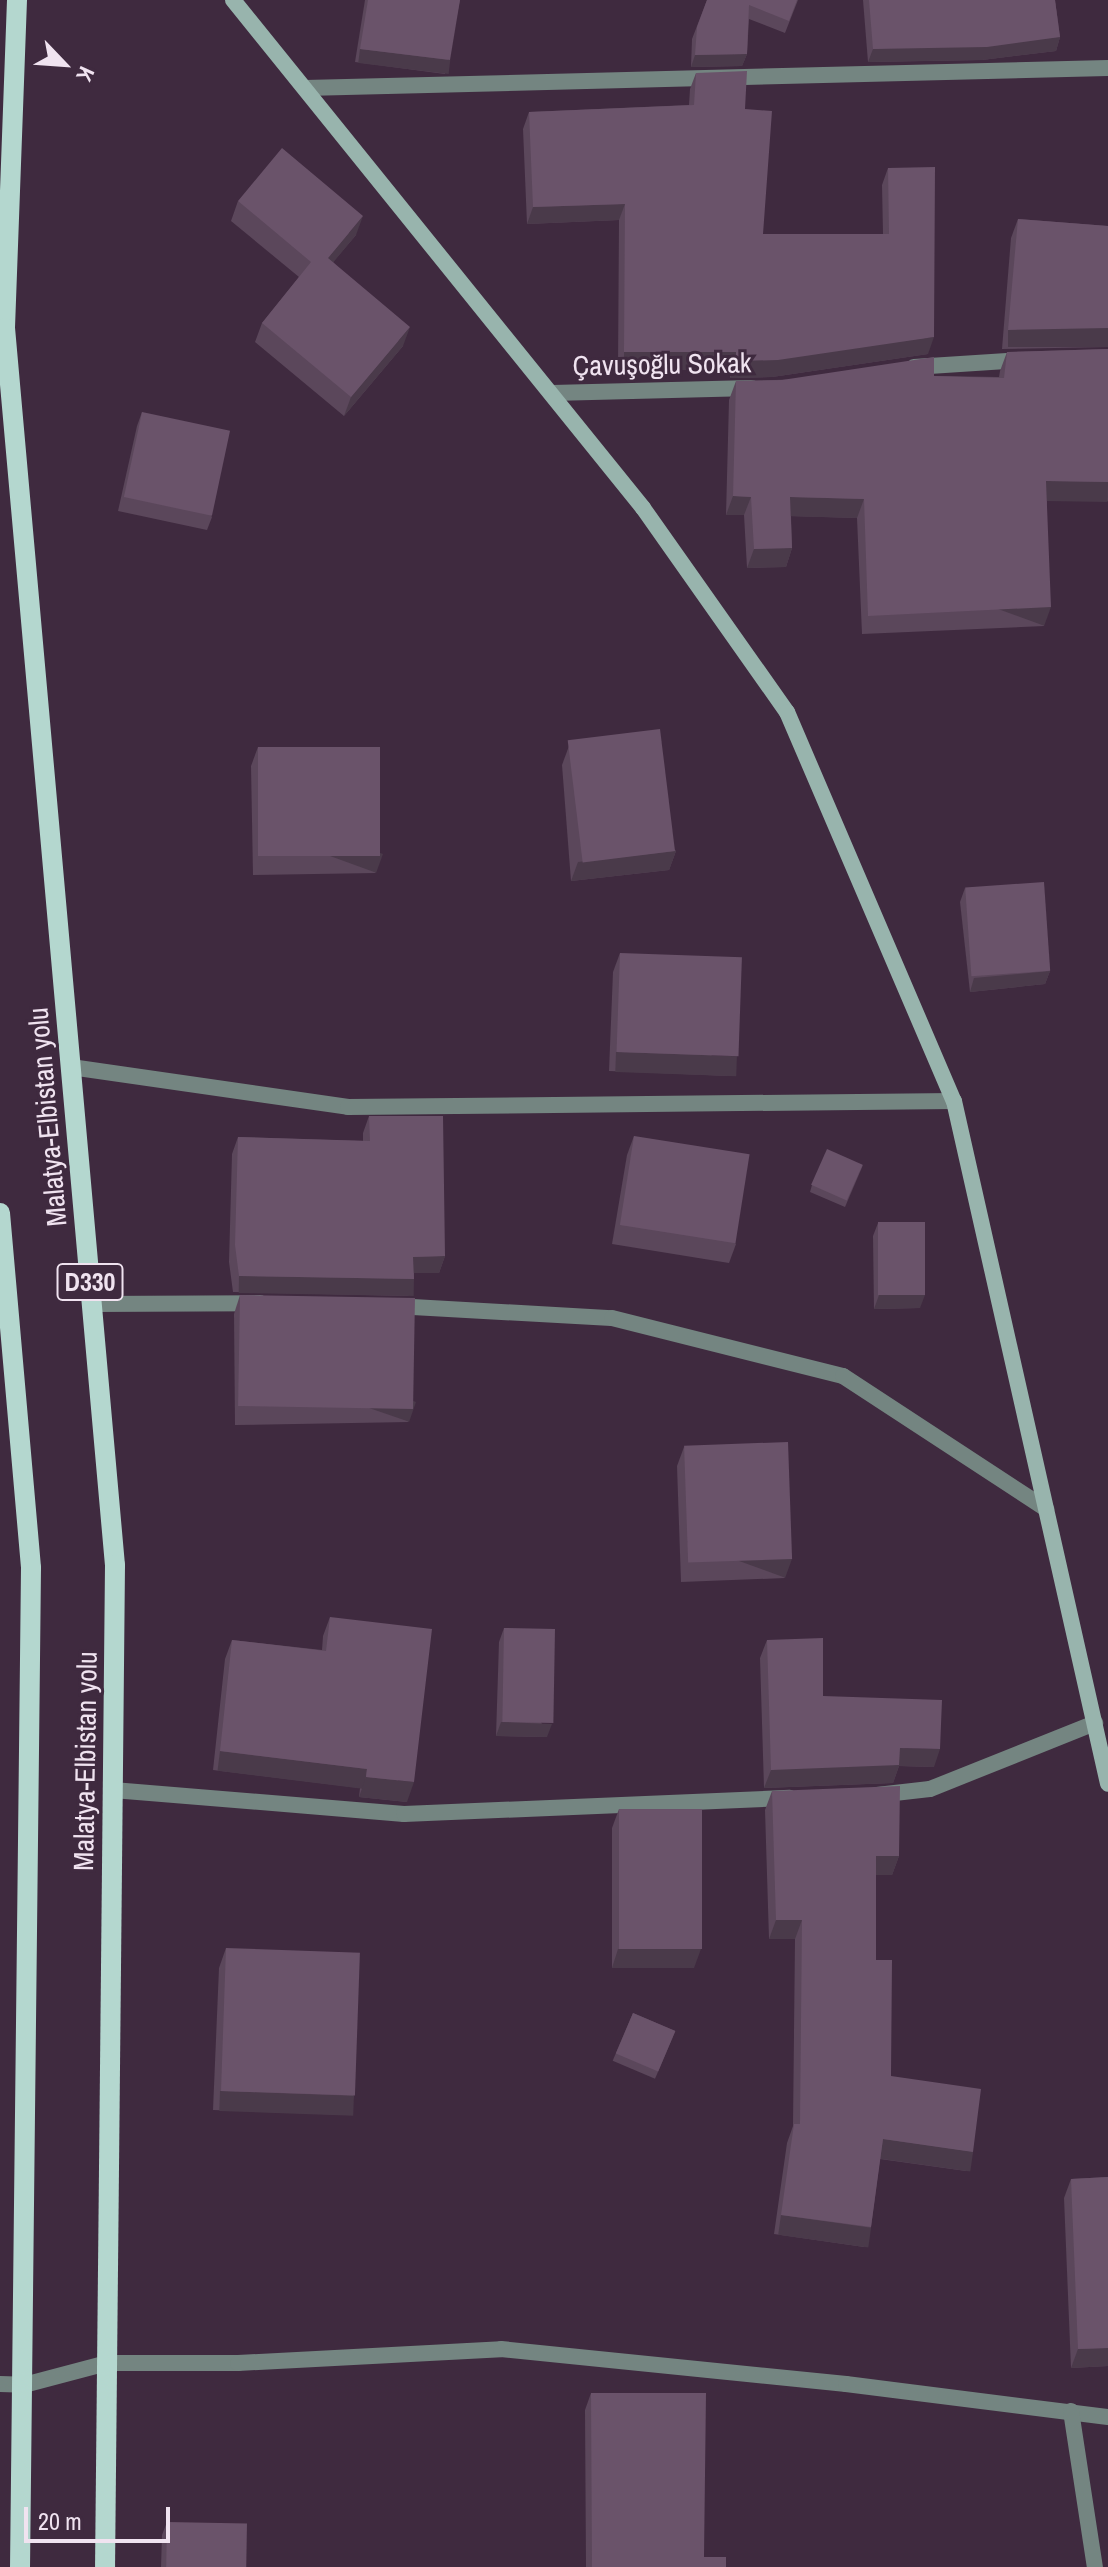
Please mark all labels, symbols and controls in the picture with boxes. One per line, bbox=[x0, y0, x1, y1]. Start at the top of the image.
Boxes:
north arrow bbox=[24, 24, 104, 104]
text: K bbox=[69, 62, 102, 86]
street label: Çavuşoğlu Sokak bbox=[572, 346, 752, 382]
street label: Malatya-Elbistan yolu bbox=[21, 1006, 73, 1228]
road number: D330 bbox=[56, 1260, 124, 1304]
street label: Malatya-Elbistan yolu bbox=[66, 1651, 104, 1871]
scale bar bbox=[28, 2491, 174, 2541]
text: 20 m bbox=[38, 2505, 82, 2537]

